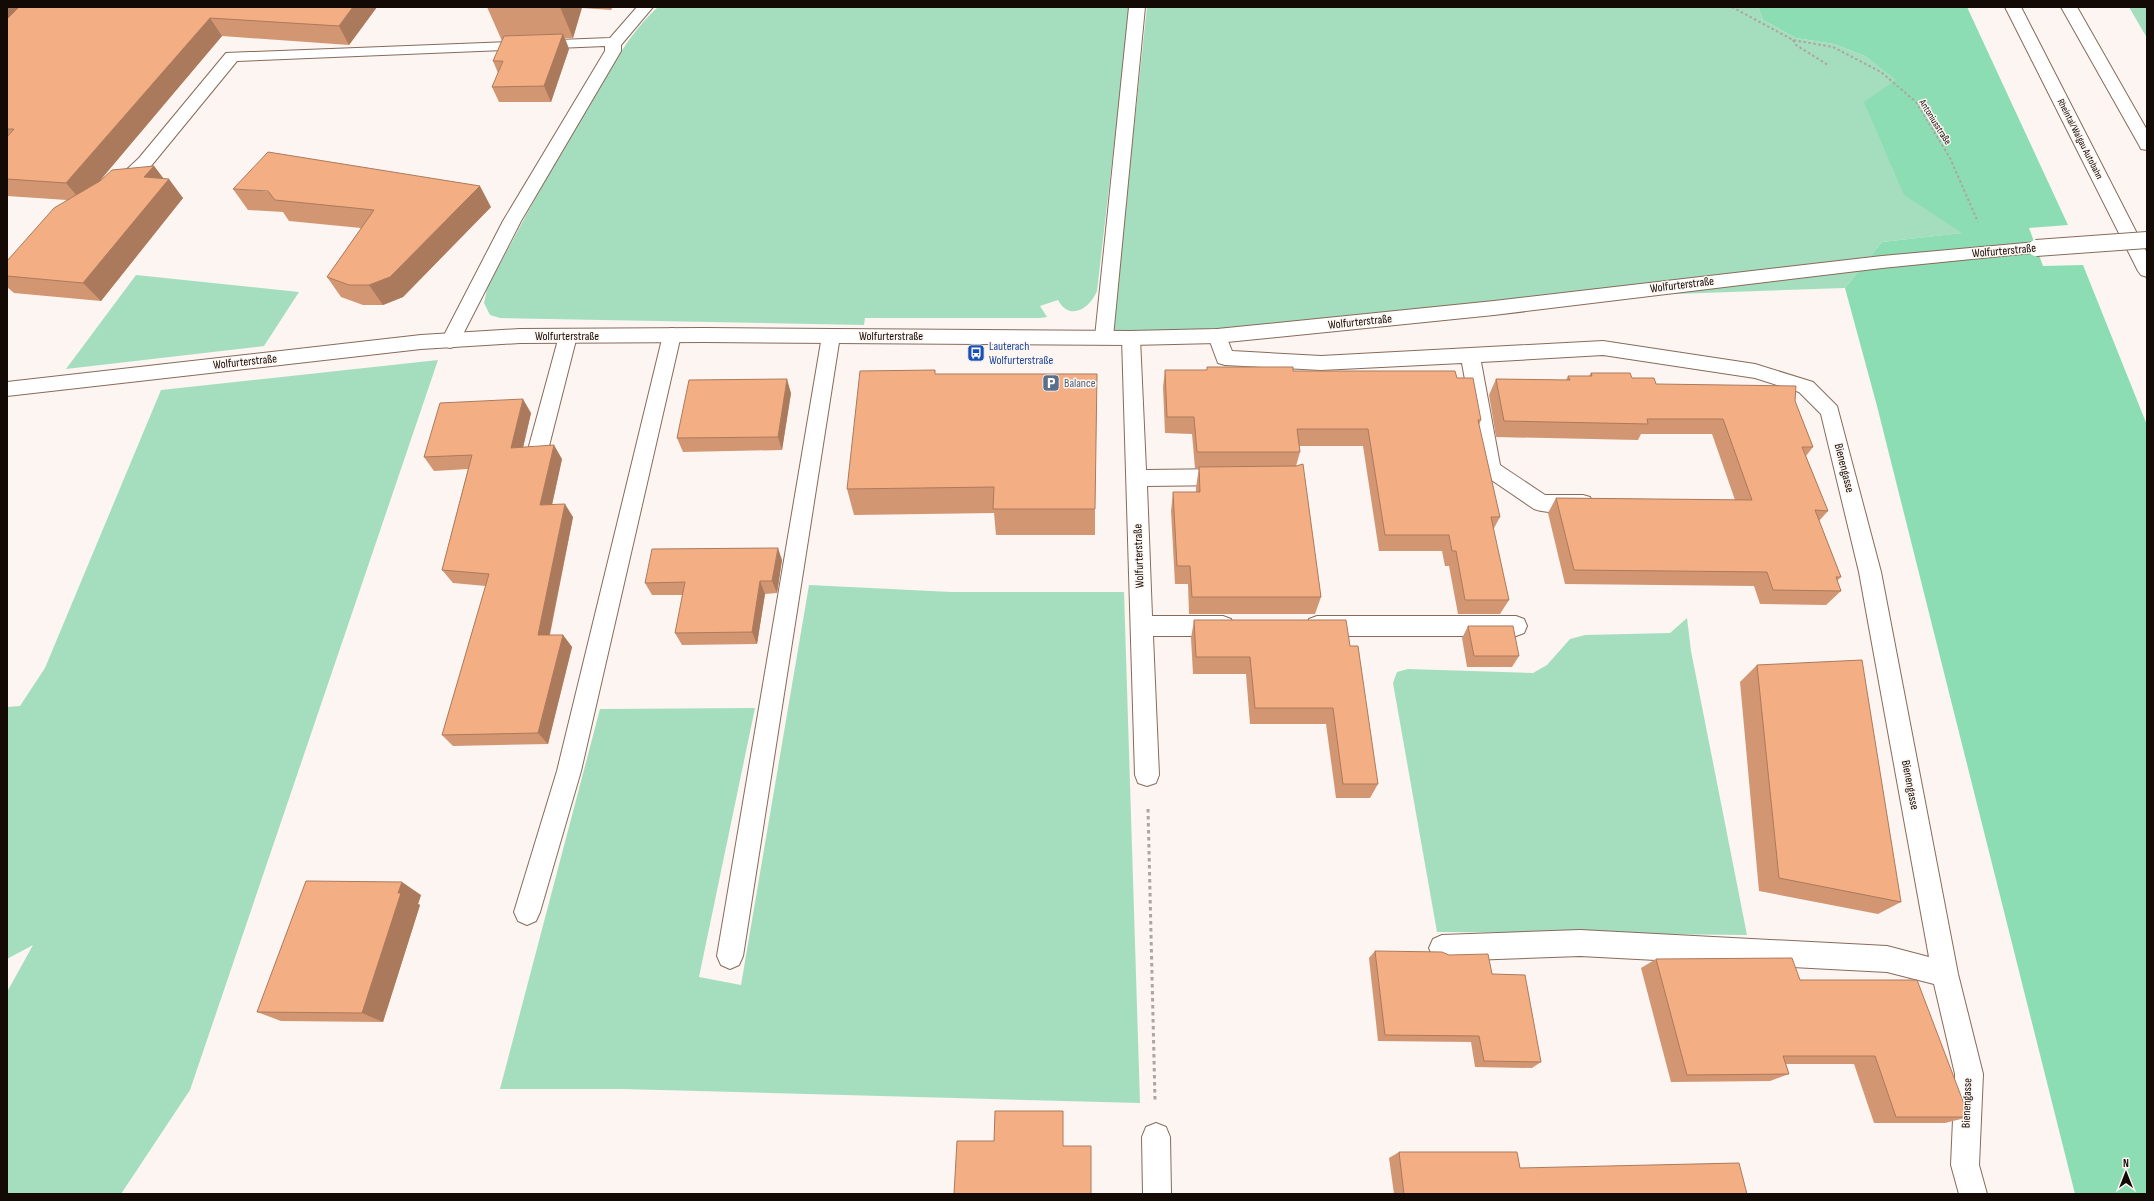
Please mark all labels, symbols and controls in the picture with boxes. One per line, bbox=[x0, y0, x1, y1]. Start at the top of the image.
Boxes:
street label: Antoniusstraße bbox=[1916, 96, 1954, 147]
street label: Rheintal/Walgau Autobahn bbox=[2055, 97, 2105, 181]
street label: Wolfurterstraße bbox=[1971, 241, 2037, 261]
street label: Wolfurterstraße bbox=[1649, 274, 1715, 296]
street label: Wolfurterstraße bbox=[1327, 311, 1393, 333]
street label: Wolfurterstraße bbox=[535, 329, 599, 344]
street label: Wolfurterstraße bbox=[859, 329, 923, 344]
place label: Lauterach Wolfurterstraße bbox=[989, 339, 1053, 368]
bus stop icon: Lauterach Wolfurterstraße bbox=[966, 343, 986, 363]
street label: Wolfurterstraße bbox=[212, 351, 278, 373]
parking icon: Balance bbox=[1041, 373, 1061, 393]
place label: Balance bbox=[1064, 376, 1096, 391]
street label: Bienengasse bbox=[1831, 442, 1857, 494]
street label: Wolfurterstraße bbox=[1130, 523, 1148, 588]
street label: Bienengasse bbox=[1898, 759, 1922, 811]
street label: Bienengasse bbox=[1959, 1078, 1975, 1128]
north arrow bbox=[2106, 1153, 2146, 1193]
text: N bbox=[2123, 1157, 2129, 1170]

